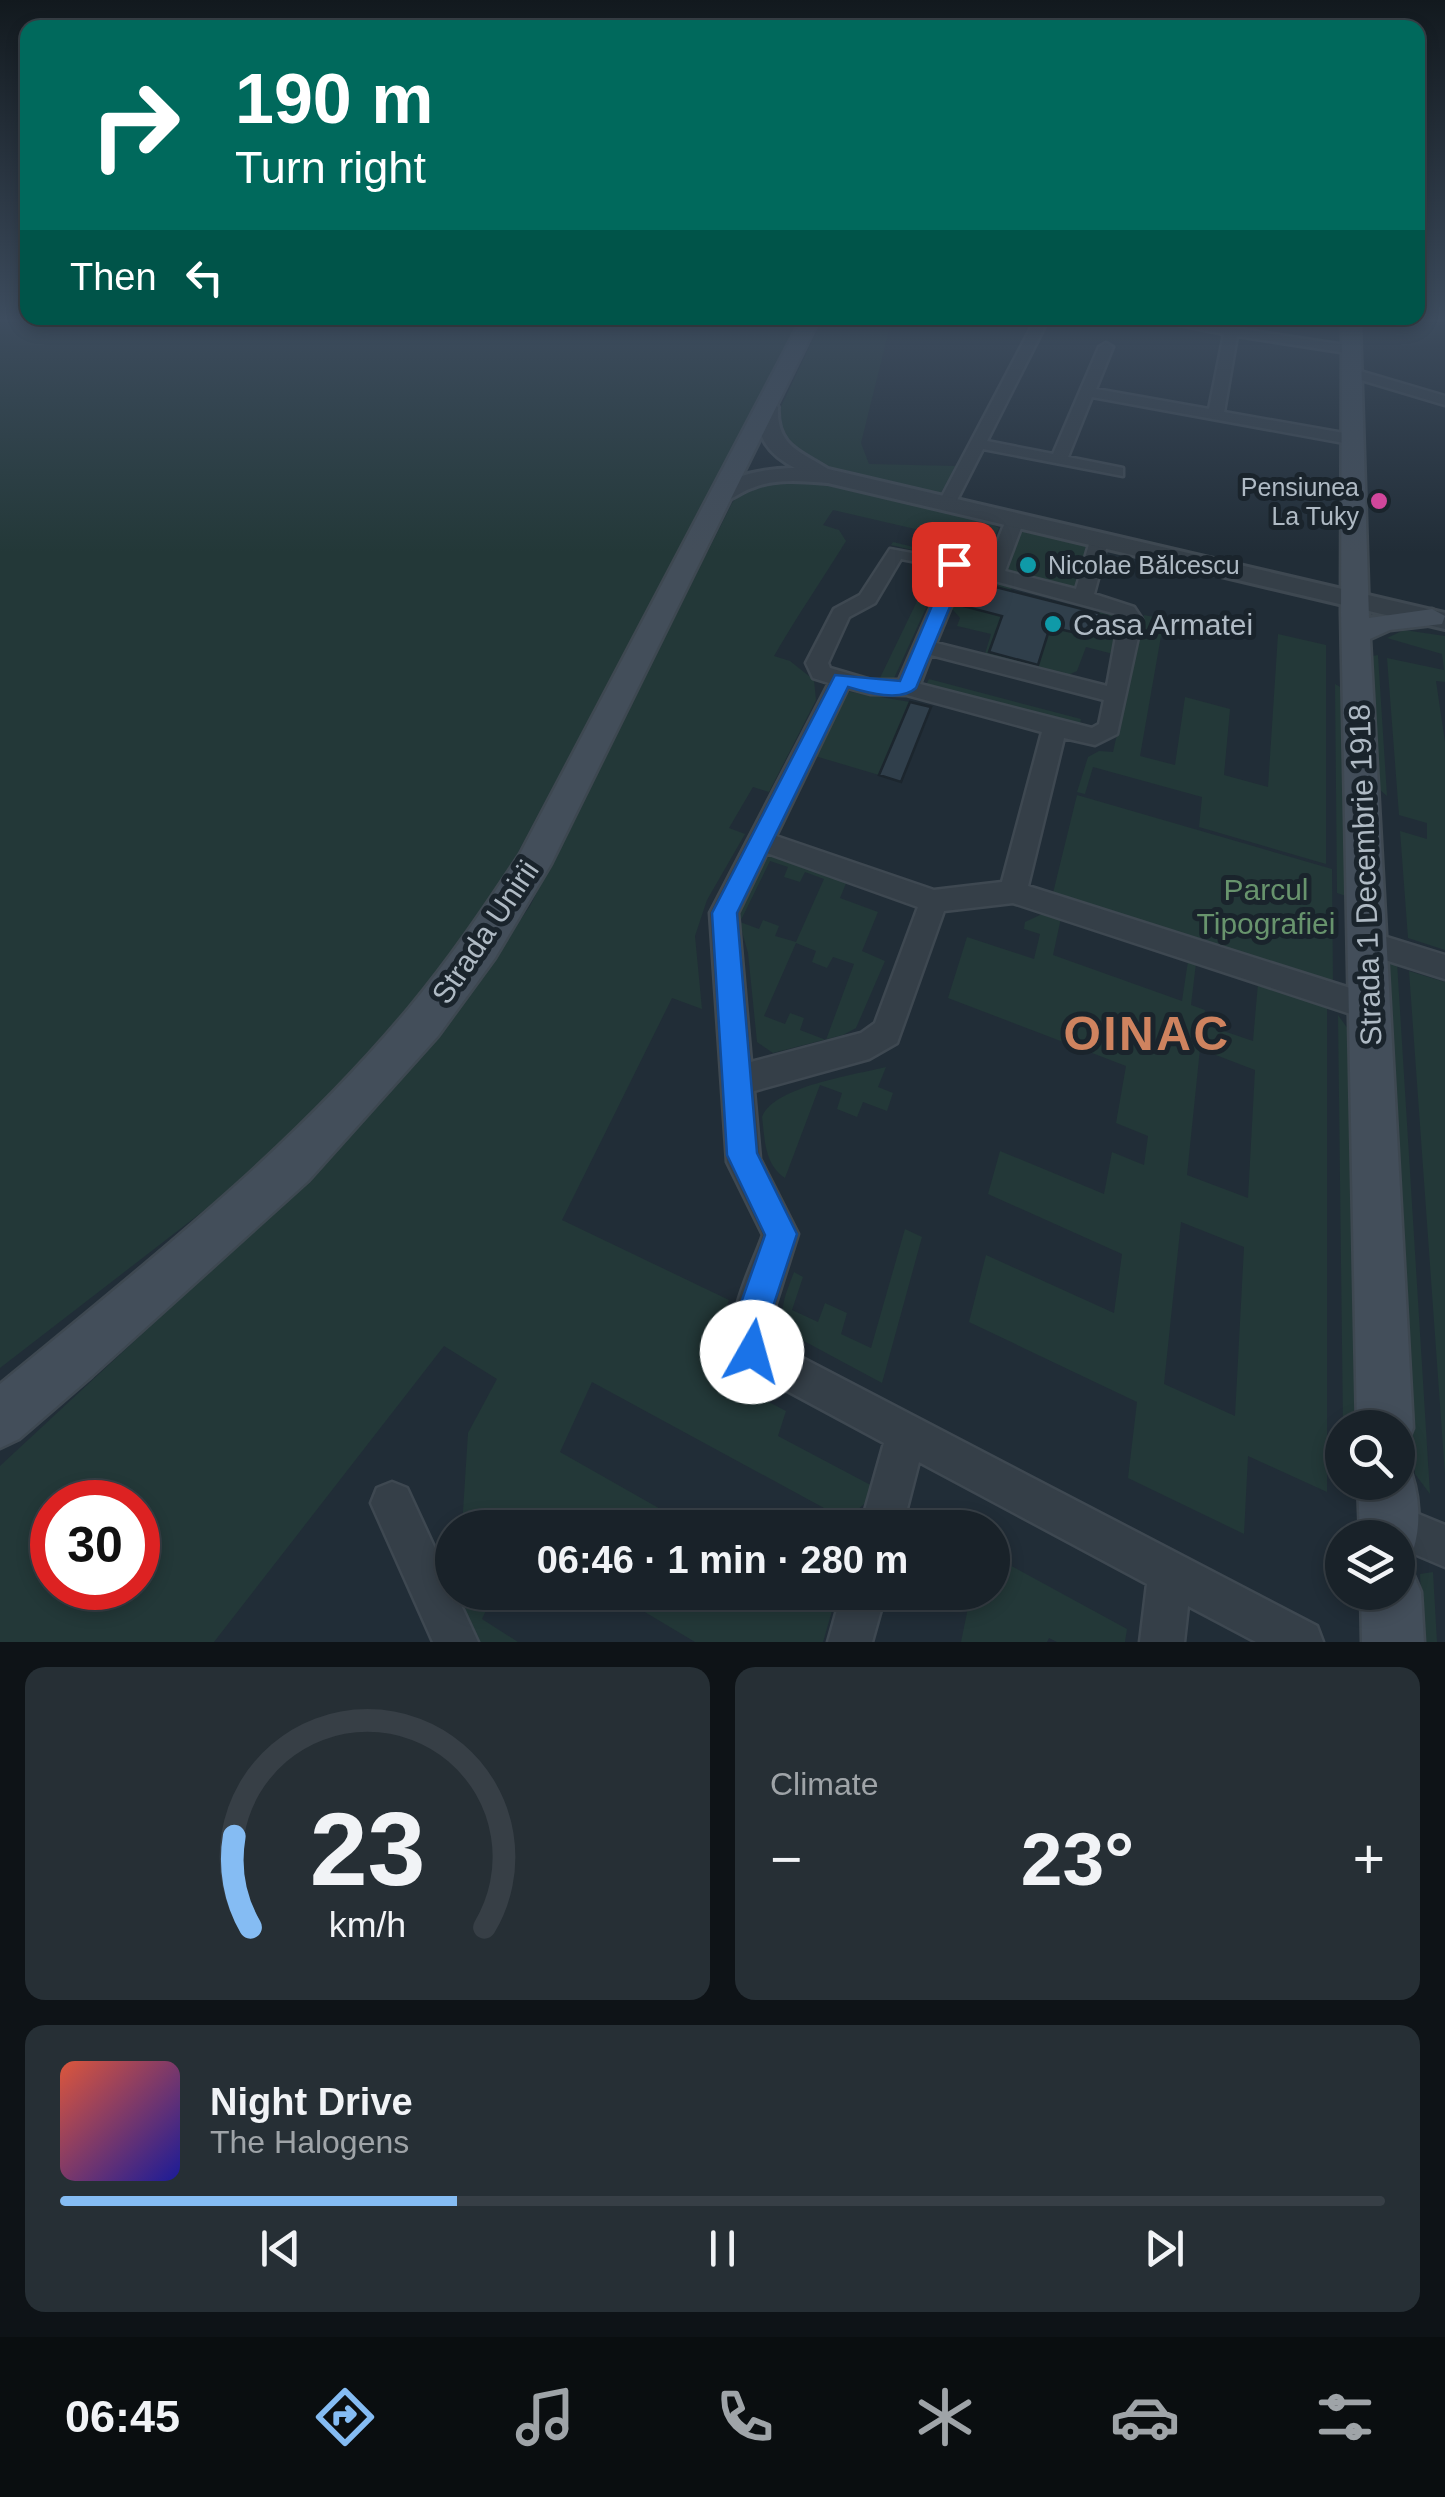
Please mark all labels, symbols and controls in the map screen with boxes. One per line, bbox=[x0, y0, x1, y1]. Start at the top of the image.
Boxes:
icon: right bbox=[70, 60, 200, 190]
text: 190 m bbox=[235, 60, 433, 138]
text: Turn right bbox=[235, 142, 426, 193]
icon: left bbox=[177, 250, 232, 305]
text: Then bbox=[70, 256, 157, 298]
place label: Pensiunea La Tuky bbox=[1241, 473, 1359, 530]
marker: Pensiunea La Tuky bbox=[1368, 490, 1390, 512]
pin bbox=[912, 522, 997, 607]
icon: arrive bbox=[927, 537, 982, 592]
place label: Nicolae Bălcescu bbox=[1048, 551, 1240, 579]
marker: Nicolae Bălcescu bbox=[1017, 554, 1039, 576]
place label: Casa Armatei bbox=[1073, 608, 1253, 641]
marker: Casa Armatei bbox=[1042, 613, 1064, 635]
street label: Strada 1 Decembrie 1918 bbox=[1343, 704, 1387, 1046]
street label: Strada Unirii bbox=[425, 854, 545, 1010]
park label: Parcul Tipografiei bbox=[1197, 873, 1335, 940]
district label: OINAC bbox=[1063, 1007, 1231, 1060]
position arrow bbox=[700, 1300, 804, 1404]
map controls bbox=[1325, 1410, 1415, 1610]
button: search bbox=[1325, 1410, 1415, 1500]
speed limit sign: 30 bbox=[30, 1480, 160, 1610]
button: layers bbox=[1325, 1520, 1415, 1610]
text: 06:46 · 1 min · 280 m bbox=[537, 1539, 908, 1581]
text: Climate bbox=[770, 1766, 878, 1802]
text: 23 bbox=[310, 1791, 425, 1907]
text: 23° bbox=[1021, 1817, 1134, 1901]
text: − bbox=[770, 1828, 802, 1890]
text: + bbox=[1353, 1828, 1385, 1890]
text: km/h bbox=[329, 1905, 406, 1945]
text: Night Drive bbox=[210, 2081, 413, 2123]
text: The Halogens bbox=[210, 2124, 409, 2160]
icon: previous bbox=[253, 2221, 308, 2276]
icon: pause bbox=[695, 2221, 750, 2276]
icon: next bbox=[1137, 2221, 1192, 2276]
icon: directions bbox=[310, 2382, 380, 2452]
icon: music bbox=[510, 2382, 580, 2452]
icon: phone bbox=[710, 2382, 780, 2452]
icon: climate bbox=[910, 2382, 980, 2452]
icon: car bbox=[1110, 2382, 1180, 2452]
icon: filters bbox=[1310, 2382, 1380, 2452]
text: 06:45 bbox=[65, 2391, 180, 2442]

